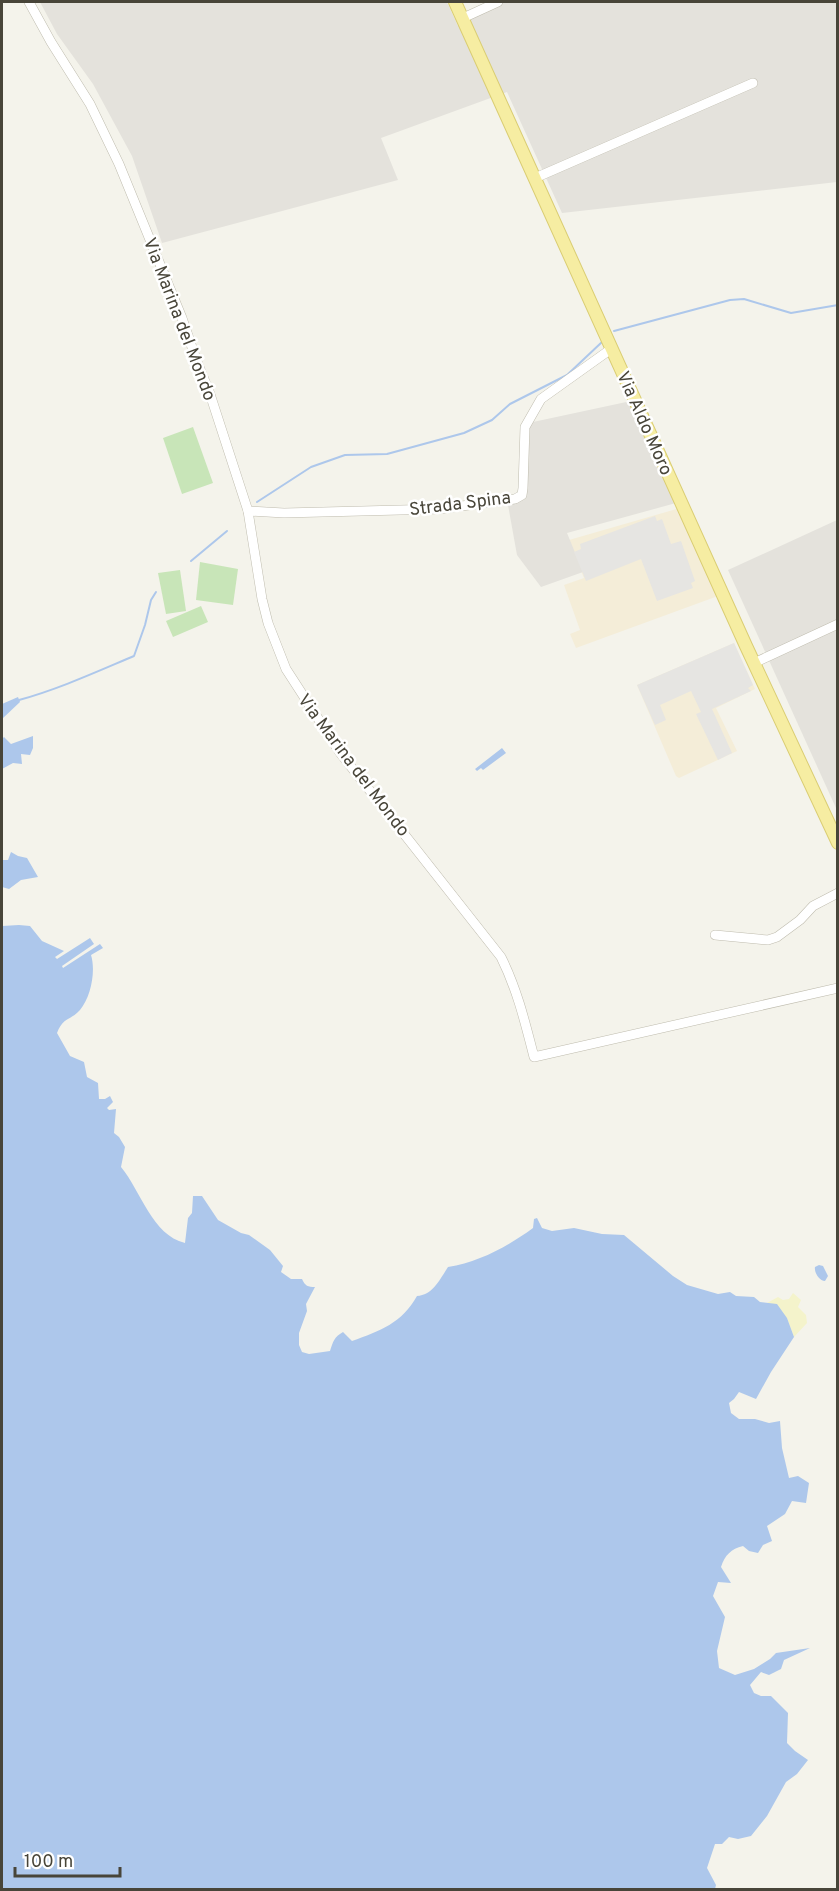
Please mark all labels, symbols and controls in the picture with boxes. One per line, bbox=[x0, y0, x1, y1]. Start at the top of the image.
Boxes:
street label: Via Marina del Mondo bbox=[137, 235, 220, 404]
street label: Via Aldo Moro bbox=[610, 368, 677, 479]
street label: Strada Spina bbox=[408, 487, 512, 522]
street label: Via Marina del Mondo bbox=[292, 690, 414, 842]
scale bar bbox=[15, 1840, 120, 1878]
text: 100 m bbox=[24, 1851, 73, 1874]

